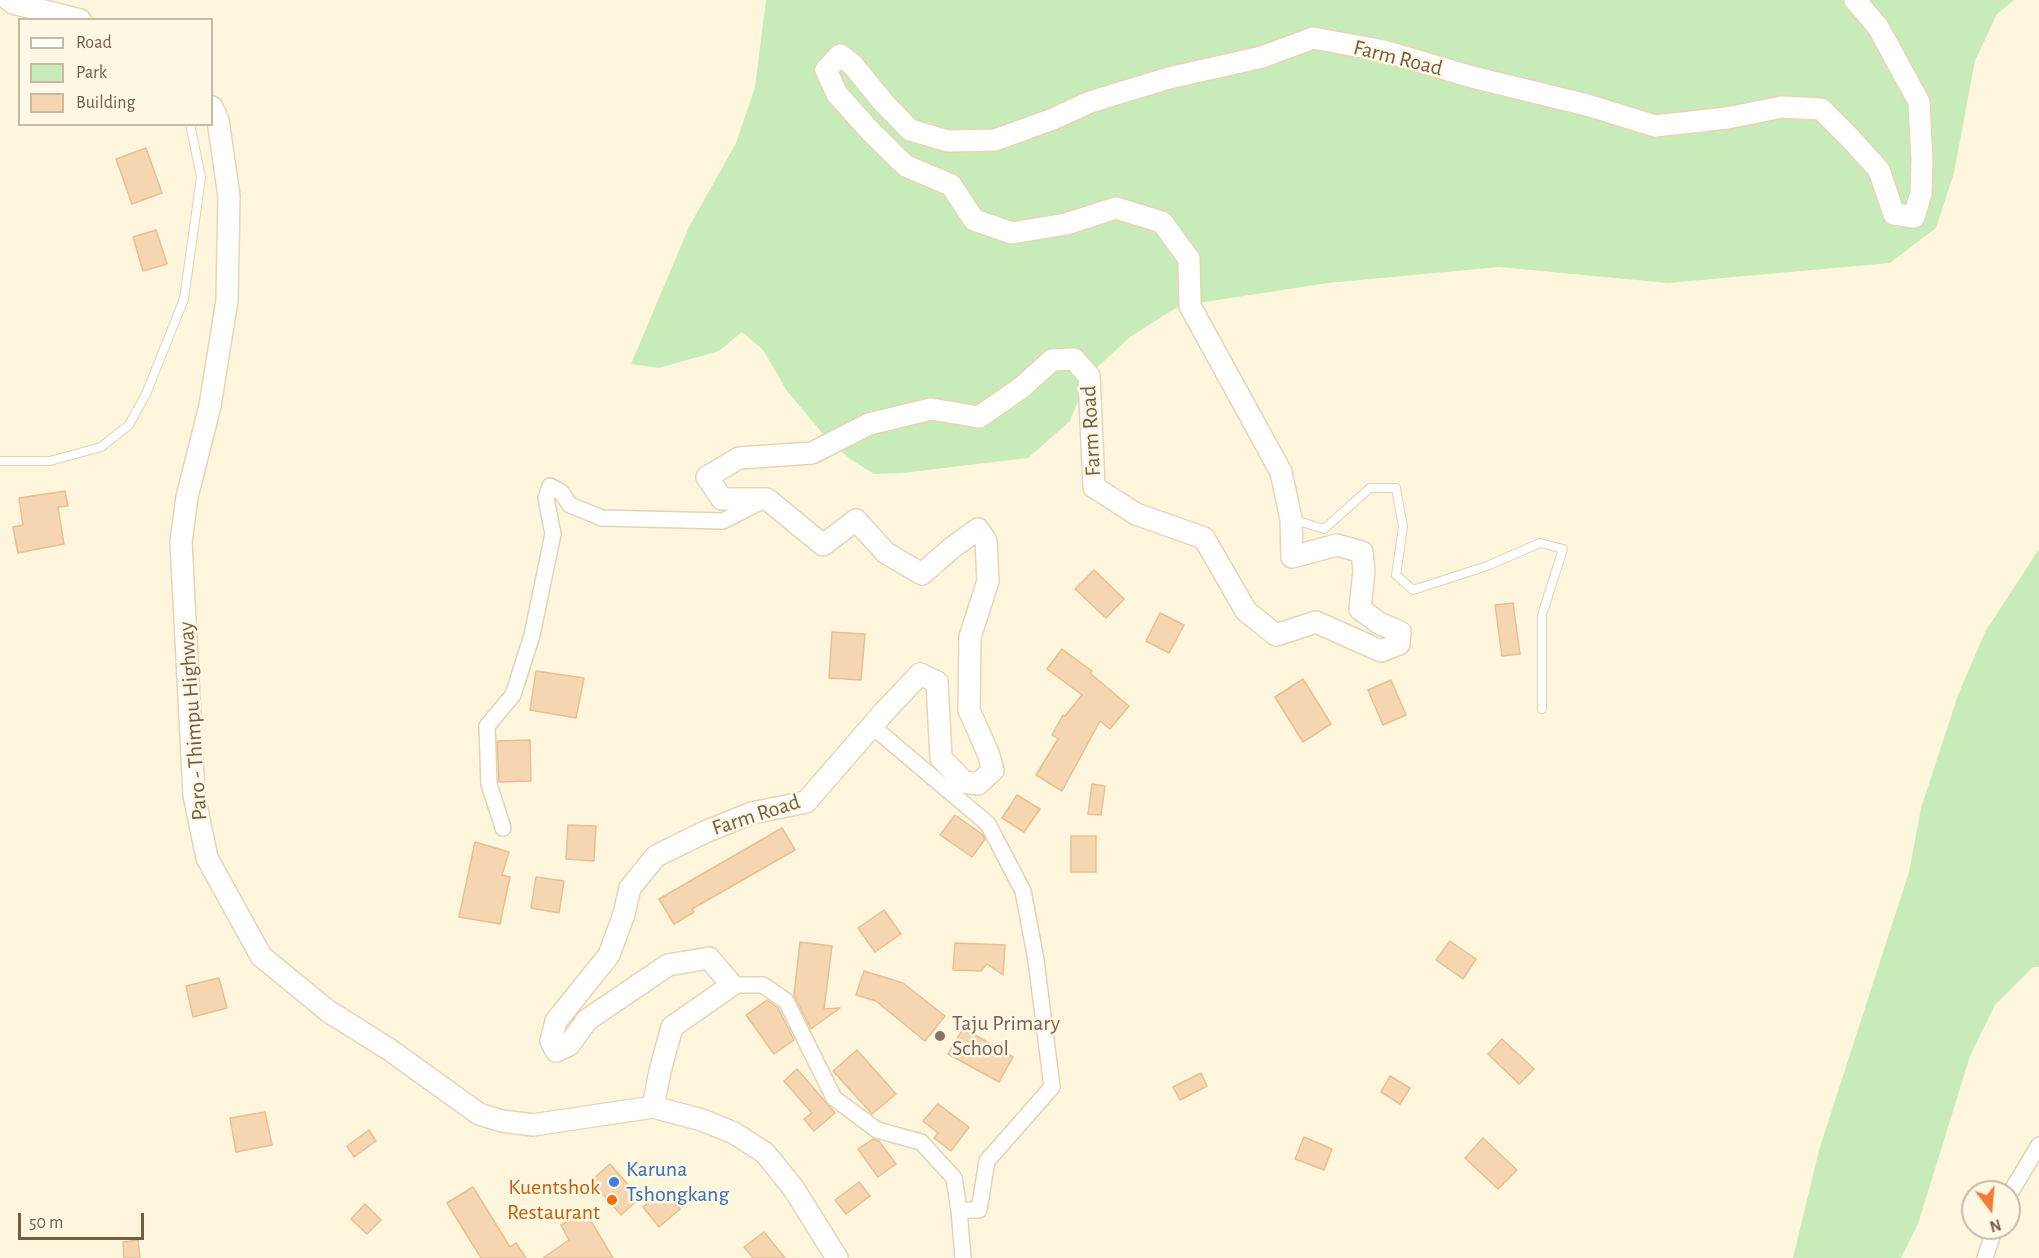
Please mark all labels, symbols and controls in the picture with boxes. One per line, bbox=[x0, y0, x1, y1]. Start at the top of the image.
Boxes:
legend bbox=[18, 18, 213, 126]
text: Road bbox=[76, 34, 112, 52]
street label: Farm Road bbox=[1351, 34, 1445, 82]
text: Park bbox=[76, 64, 107, 82]
text: Building bbox=[76, 94, 135, 112]
street label: Farm Road bbox=[1075, 385, 1107, 477]
street label: Paro - Thimpu Highway bbox=[173, 621, 213, 821]
street label: Farm Road bbox=[709, 788, 803, 842]
place label: Taju Primary School bbox=[952, 1010, 1060, 1062]
marker: Taju Primary School bbox=[933, 1029, 947, 1043]
place label: Karuna Tshongkang bbox=[626, 1156, 729, 1208]
place label: Kuentshok Restaurant bbox=[507, 1174, 600, 1226]
marker: Karuna Tshongkang bbox=[607, 1175, 621, 1189]
north arrow bbox=[1961, 1180, 2021, 1240]
marker: Kuentshok Restaurant bbox=[605, 1193, 619, 1207]
scale bar bbox=[21, 1201, 147, 1239]
text: 50 m bbox=[29, 1214, 63, 1232]
text: N bbox=[1988, 1216, 2003, 1235]

